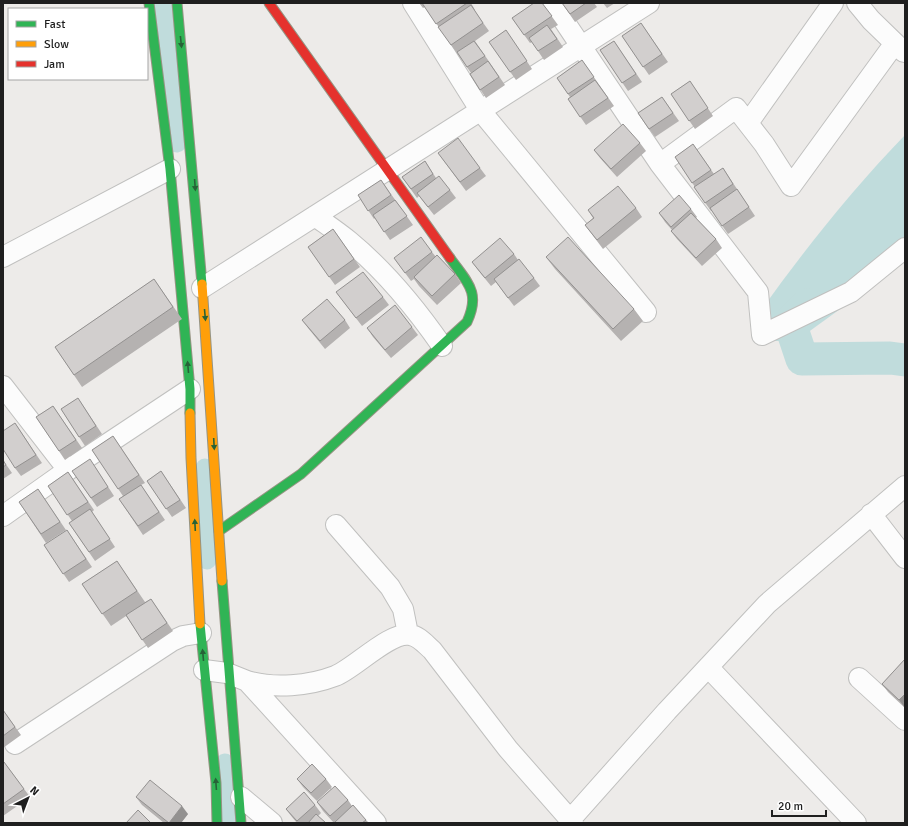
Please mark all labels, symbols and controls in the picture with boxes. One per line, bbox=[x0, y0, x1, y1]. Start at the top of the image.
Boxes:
legend bbox=[8, 8, 148, 80]
text: Fast bbox=[44, 17, 65, 32]
one-way arrow bbox=[178, 36, 184, 48]
text: Slow bbox=[44, 37, 69, 52]
text: Jam bbox=[44, 57, 65, 72]
one-way arrow bbox=[192, 179, 199, 191]
one-way arrow bbox=[201, 309, 208, 321]
one-way arrow bbox=[185, 361, 192, 373]
one-way arrow bbox=[211, 438, 218, 450]
one-way arrow bbox=[191, 519, 198, 531]
one-way arrow bbox=[199, 649, 206, 661]
north arrow bbox=[8, 778, 48, 818]
one-way arrow bbox=[212, 778, 219, 790]
text: N bbox=[27, 784, 42, 798]
scale bar bbox=[772, 792, 826, 818]
text: 20 m bbox=[778, 799, 803, 814]

